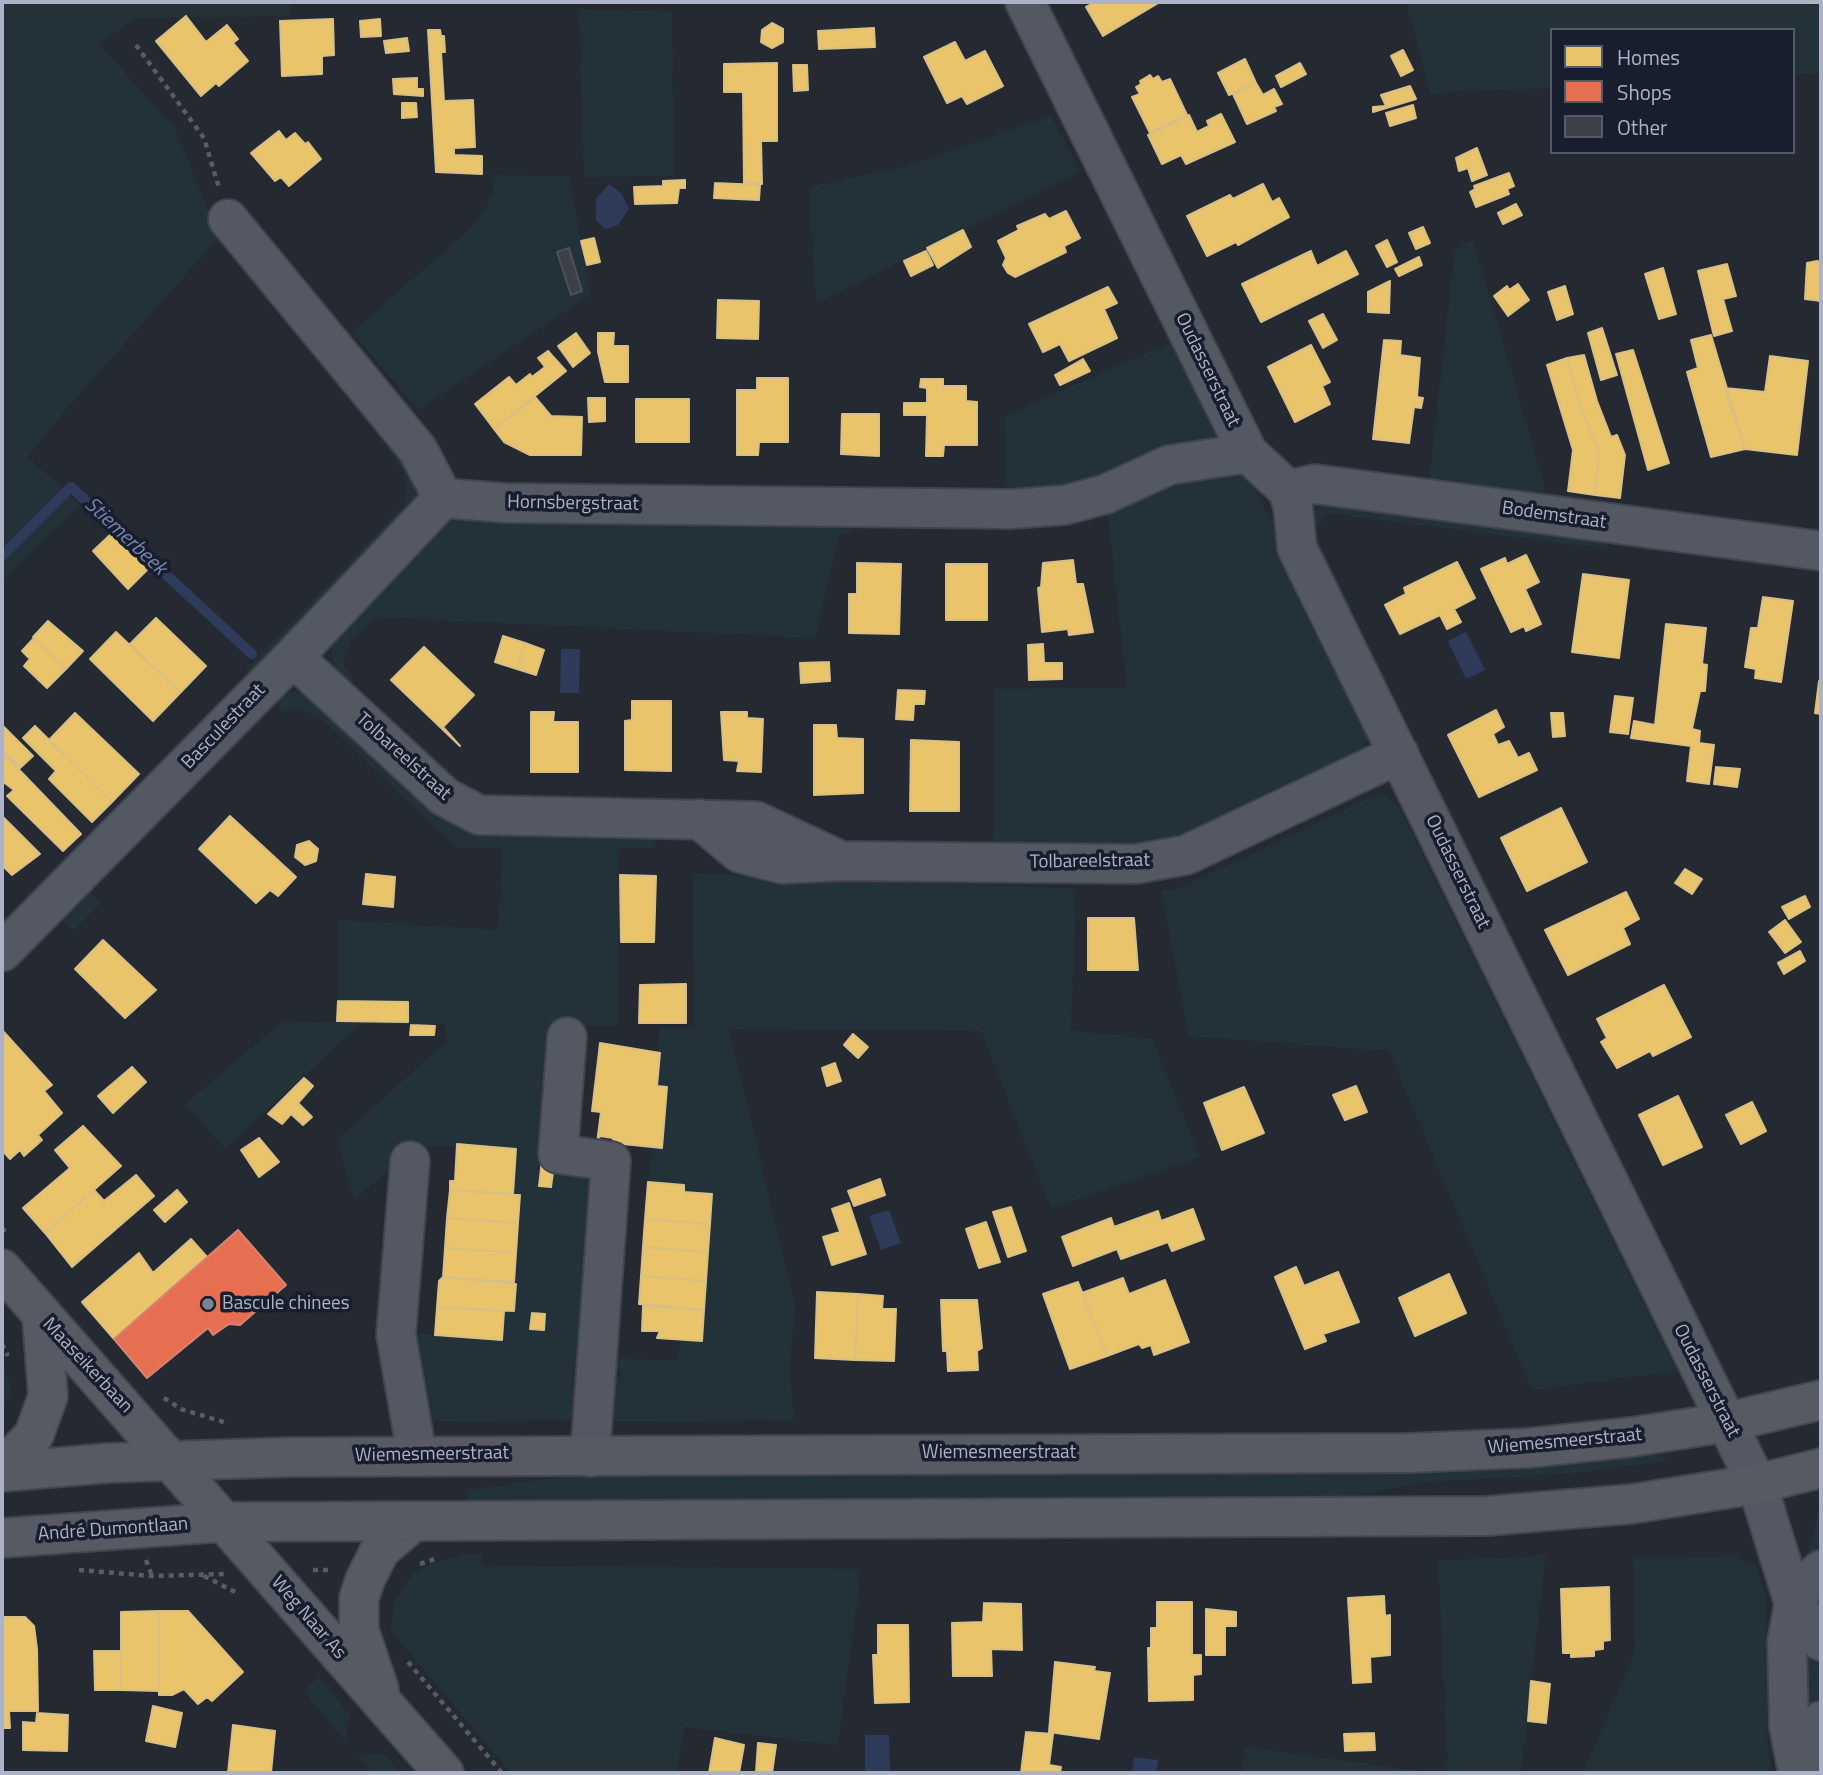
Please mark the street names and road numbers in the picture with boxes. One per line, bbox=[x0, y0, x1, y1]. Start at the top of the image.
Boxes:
street label: Oudasserstraat bbox=[1170, 309, 1244, 431]
street label: Hornsbergstraat bbox=[507, 491, 639, 517]
street label: Bodemstraat bbox=[1500, 497, 1608, 535]
street label: Basculestraat bbox=[178, 679, 270, 775]
street label: Tolbareelstraat bbox=[351, 708, 455, 806]
street label: Oudasserstraat bbox=[1420, 811, 1494, 933]
street label: Tolbareelstraat bbox=[1030, 850, 1150, 874]
street label: Maaseikerbaan bbox=[37, 1314, 137, 1418]
street label: Oudasserstraat bbox=[1668, 1321, 1744, 1441]
street label: Wiemesmeerstraat bbox=[1487, 1424, 1643, 1460]
street label: Wiemesmeerstraat bbox=[355, 1442, 509, 1468]
street label: Wiemesmeerstraat bbox=[922, 1442, 1076, 1464]
street label: André Dumontlaan bbox=[37, 1513, 189, 1547]
street label: Weg Naar As bbox=[266, 1572, 350, 1664]

